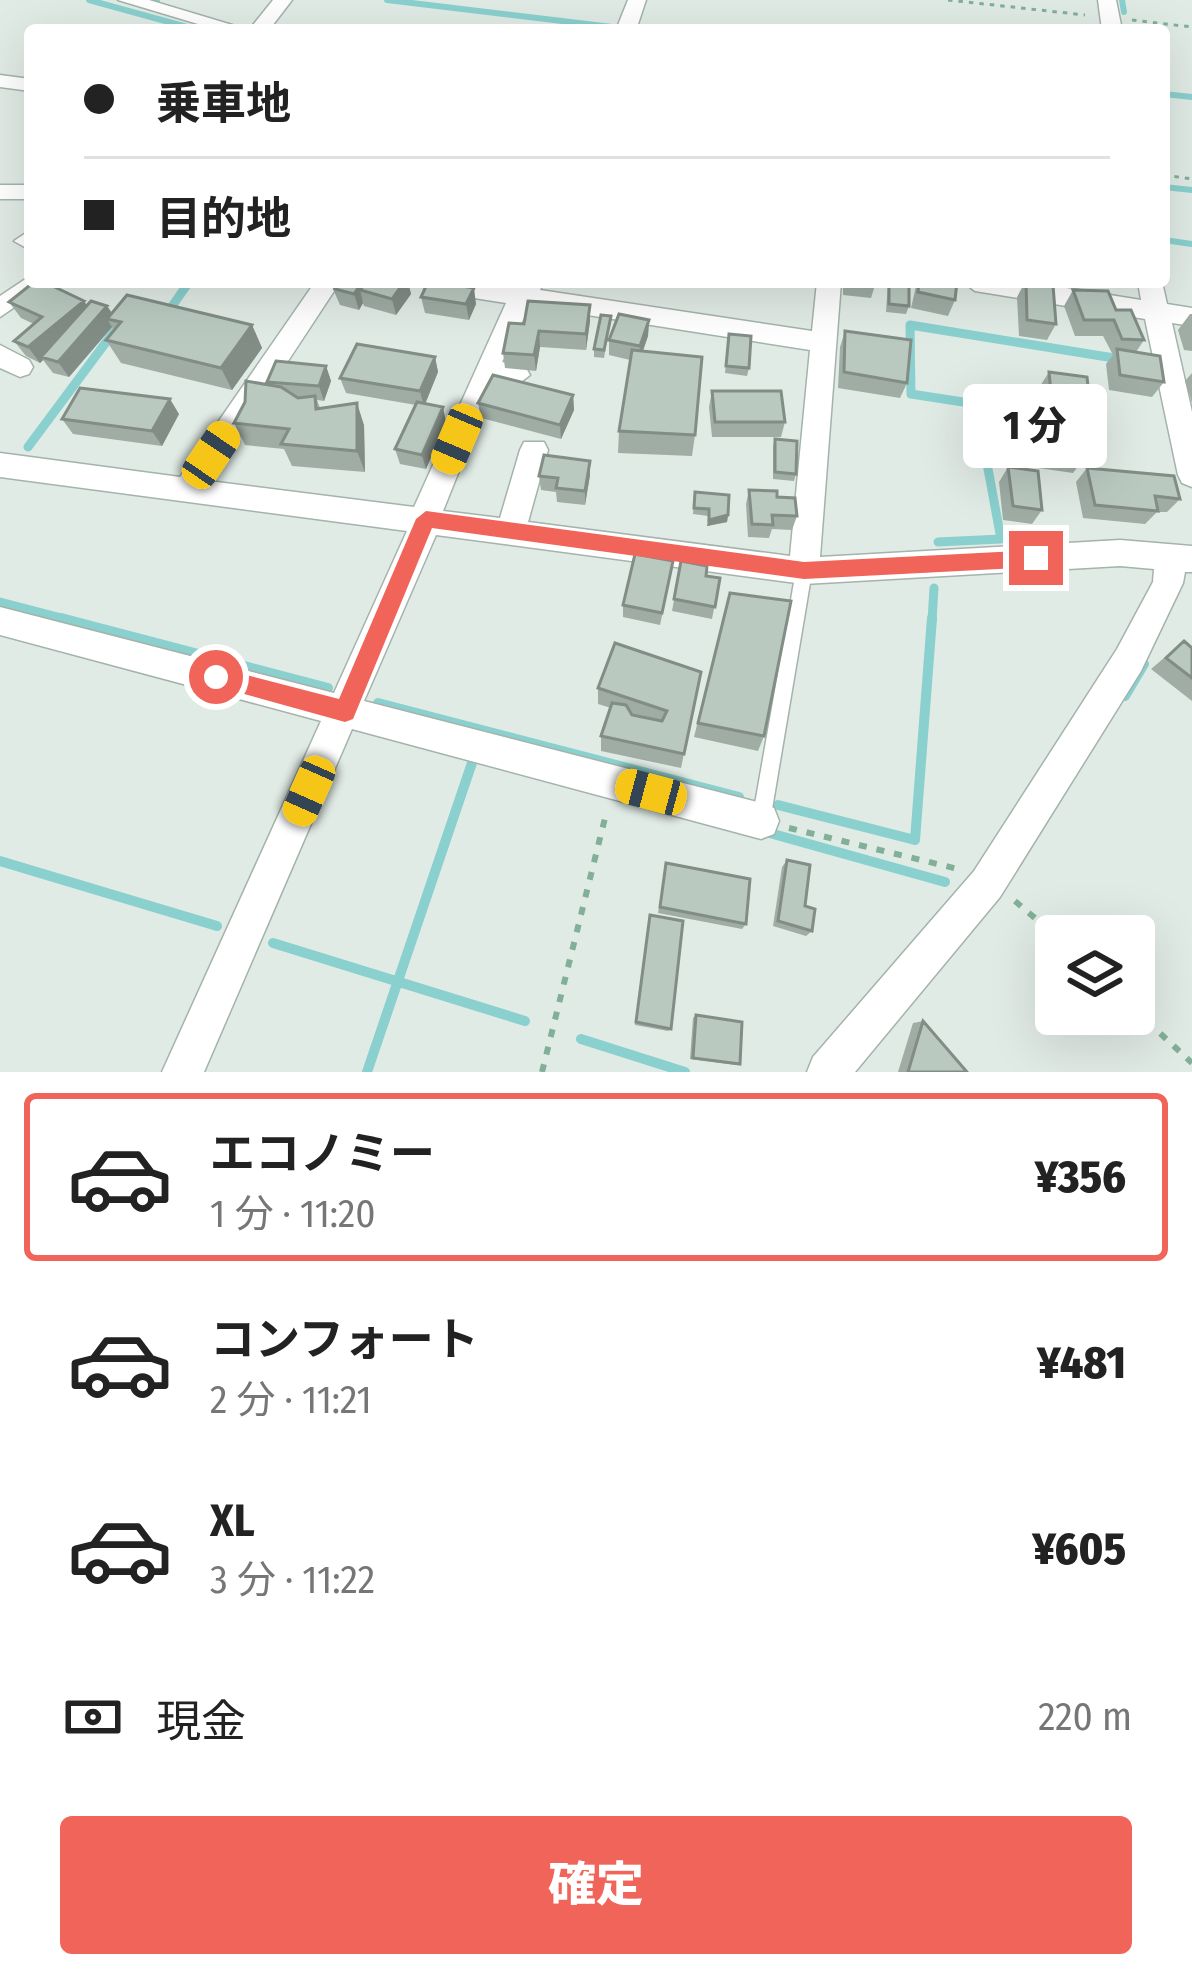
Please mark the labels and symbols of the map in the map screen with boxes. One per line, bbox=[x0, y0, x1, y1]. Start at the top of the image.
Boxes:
callout: 1 分 bbox=[964, 384, 1108, 468]
car bbox=[426, 399, 488, 479]
car bbox=[176, 415, 246, 495]
route end bbox=[1009, 531, 1063, 585]
route start bbox=[189, 650, 243, 704]
car bbox=[278, 751, 340, 831]
car bbox=[612, 765, 690, 819]

